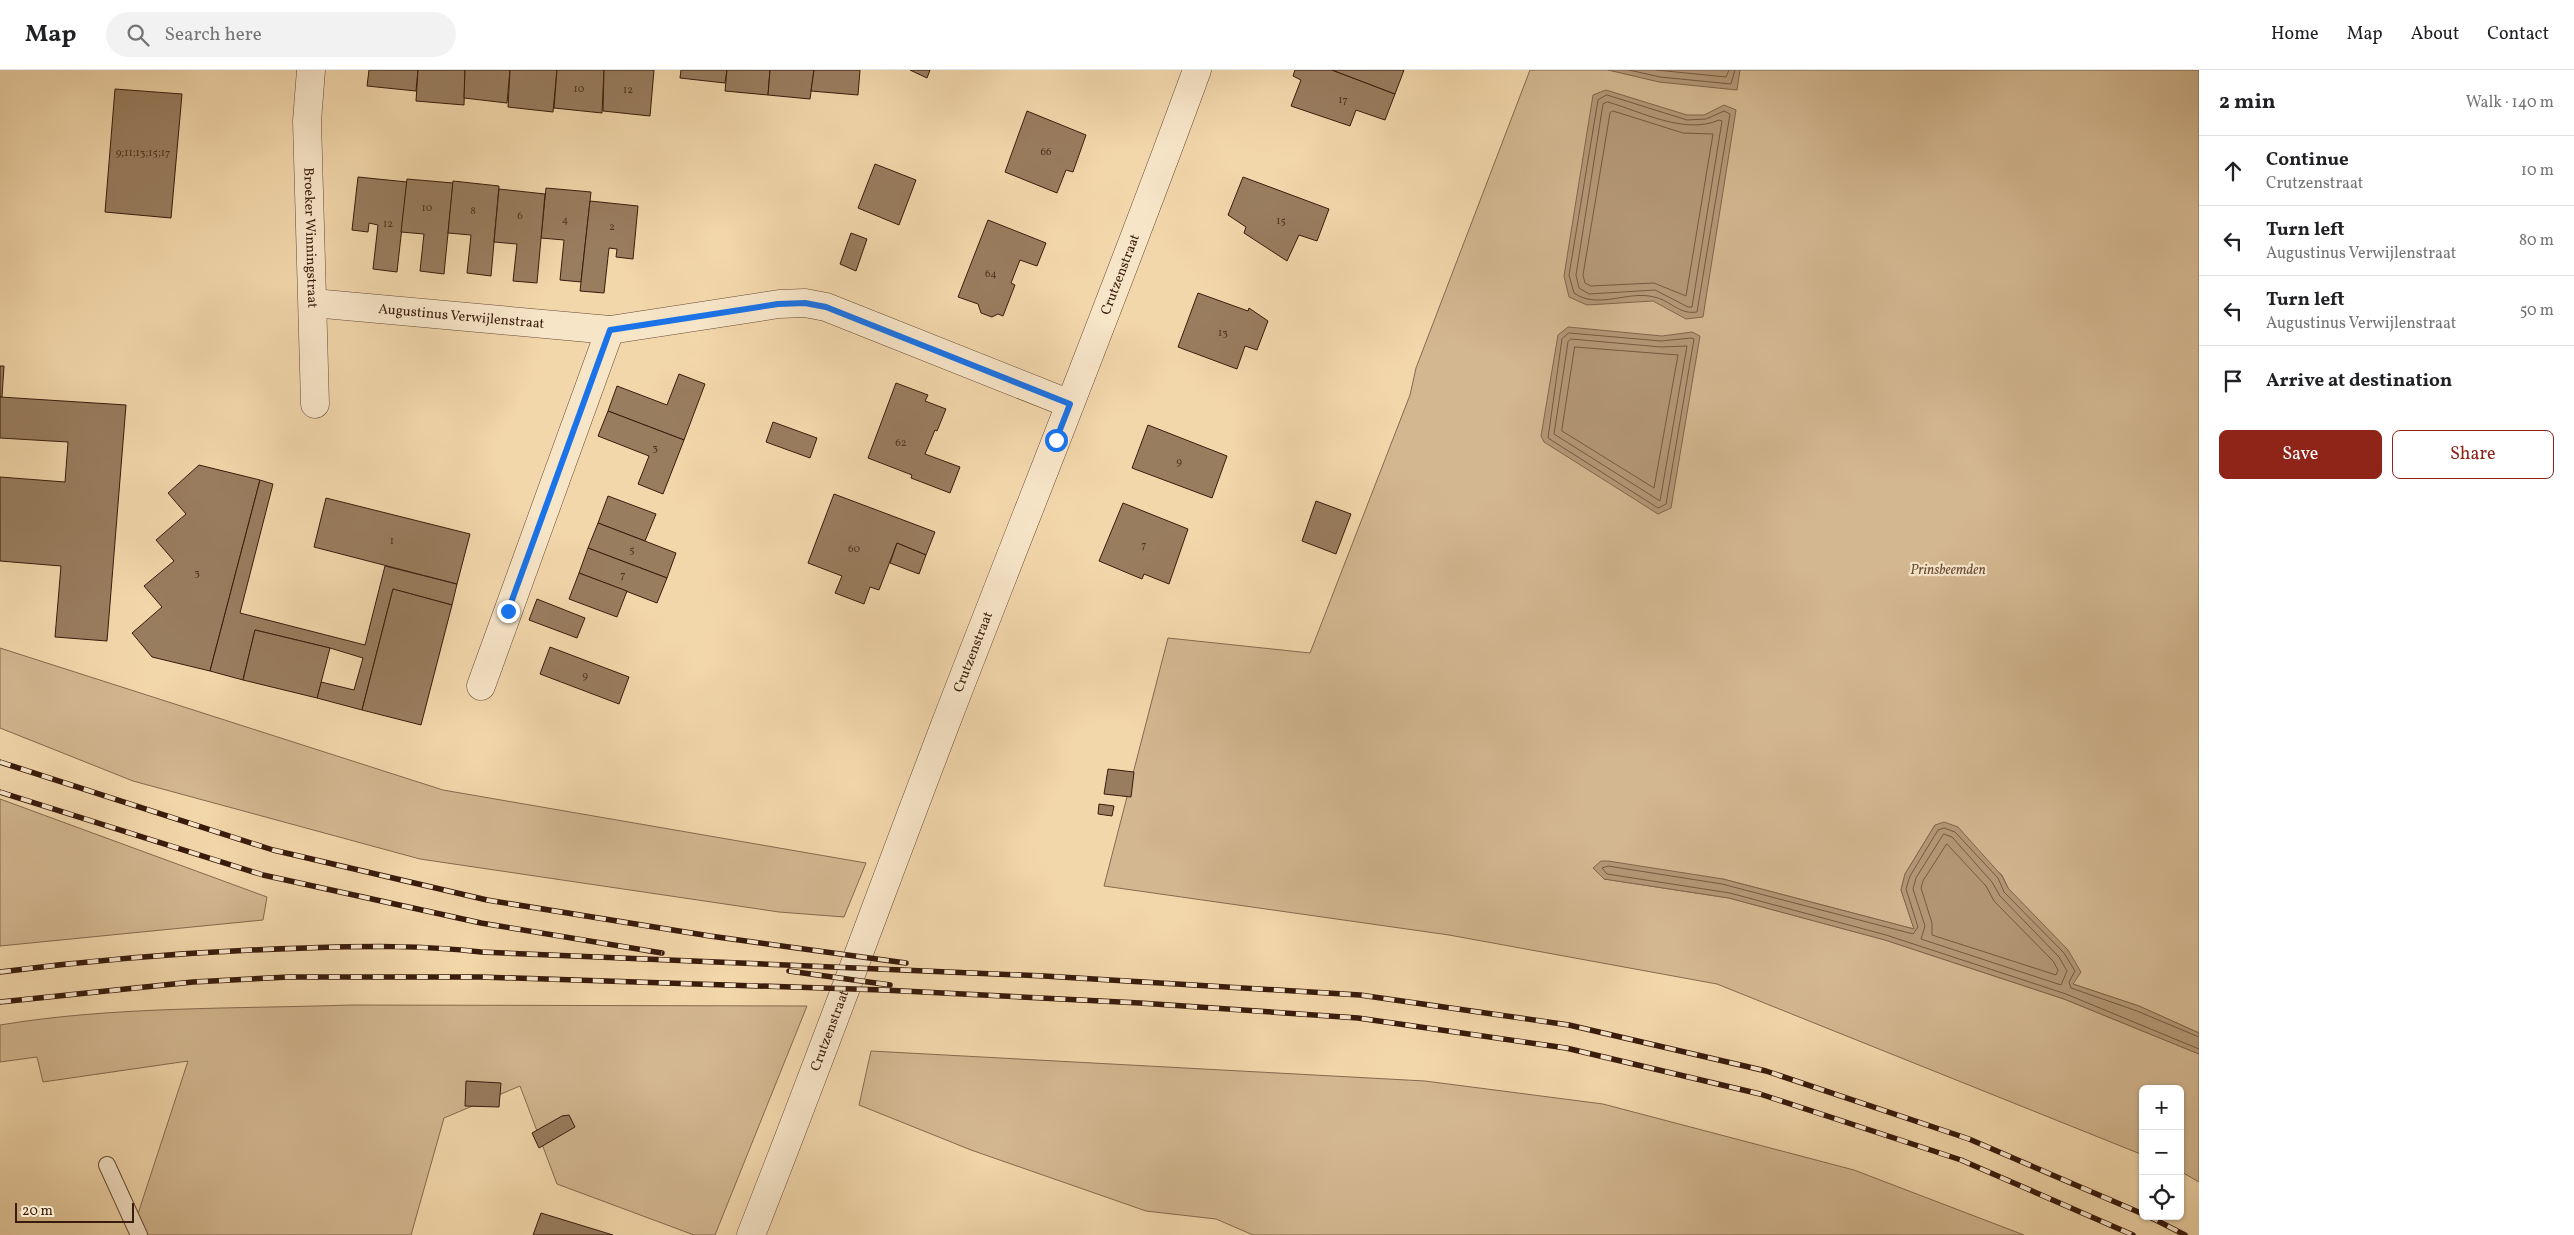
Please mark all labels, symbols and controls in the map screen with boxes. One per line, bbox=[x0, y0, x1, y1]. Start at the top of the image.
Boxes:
search box bbox=[106, 12, 456, 57]
text: Map bbox=[25, 18, 76, 52]
icon: search bbox=[124, 21, 152, 49]
text: Search here bbox=[164, 22, 262, 48]
text: Home bbox=[2271, 22, 2319, 47]
text: Map bbox=[2347, 22, 2383, 47]
text: About bbox=[2411, 22, 2459, 47]
text: Contact bbox=[2487, 22, 2549, 47]
house number: 10 bbox=[574, 82, 585, 97]
house number: 12 bbox=[623, 83, 633, 98]
text: 2 min bbox=[2219, 88, 2276, 117]
text: Walk · 140 m bbox=[2466, 92, 2554, 114]
house number: 17 bbox=[1338, 93, 1348, 108]
house number: 66 bbox=[1040, 145, 1052, 160]
house number: 9;11;13;15;17 bbox=[116, 146, 170, 161]
text: Continue bbox=[2266, 147, 2349, 173]
icon: ahead bbox=[2219, 157, 2247, 185]
text: 10 m bbox=[2521, 160, 2554, 182]
street label: Broeker Winningstraat bbox=[299, 167, 322, 309]
text: Crutzenstraat bbox=[2266, 173, 2363, 195]
house number: 10 bbox=[422, 201, 433, 216]
house number: 8 bbox=[470, 204, 476, 219]
house number: 6 bbox=[517, 209, 523, 224]
house number: 4 bbox=[562, 213, 569, 228]
house number: 15 bbox=[1276, 214, 1286, 229]
house number: 12 bbox=[383, 217, 393, 232]
text: Turn left bbox=[2266, 217, 2345, 243]
house number: 2 bbox=[609, 220, 615, 235]
icon: left bbox=[2219, 227, 2247, 255]
text: 80 m bbox=[2519, 230, 2554, 252]
street label: Crutzenstraat bbox=[1096, 231, 1145, 318]
text: Augustinus Verwijlenstraat bbox=[2266, 243, 2456, 265]
house number: 64 bbox=[985, 267, 997, 282]
text: Turn left bbox=[2266, 287, 2345, 313]
icon: left bbox=[2219, 297, 2247, 325]
street label: Augustinus Verwijlenstraat bbox=[378, 299, 545, 334]
text: 50 m bbox=[2520, 300, 2554, 322]
text: Augustinus Verwijlenstraat bbox=[2266, 313, 2456, 335]
house number: 13 bbox=[1218, 326, 1228, 341]
icon: arrive bbox=[2219, 367, 2247, 395]
text: Arrive at destination bbox=[2266, 368, 2452, 394]
route start bbox=[1045, 429, 1068, 452]
button: Save bbox=[2219, 430, 2382, 479]
button: Share bbox=[2392, 430, 2554, 479]
house number: 62 bbox=[895, 436, 907, 451]
house number: 3 bbox=[652, 441, 658, 456]
house number: 9 bbox=[1176, 455, 1182, 470]
house number: 1 bbox=[390, 534, 394, 549]
house number: 7 bbox=[1141, 538, 1147, 553]
house number: 60 bbox=[848, 542, 860, 557]
house number: 5 bbox=[629, 543, 635, 558]
park label: Prinsbeemden bbox=[1910, 561, 1986, 580]
house number: 3 bbox=[194, 566, 200, 581]
house number: 7 bbox=[620, 568, 626, 583]
route end bbox=[497, 600, 520, 623]
street label: Crutzenstraat bbox=[949, 609, 998, 695]
house number: 9 bbox=[582, 669, 588, 684]
street label: Crutzenstraat bbox=[806, 987, 854, 1074]
map controls bbox=[2139, 1085, 2184, 1220]
button: + bbox=[2139, 1085, 2184, 1130]
button: − bbox=[2139, 1130, 2184, 1175]
button: locate bbox=[2139, 1175, 2184, 1220]
scale bar bbox=[15, 1200, 134, 1223]
text: 20 m bbox=[22, 1202, 53, 1221]

